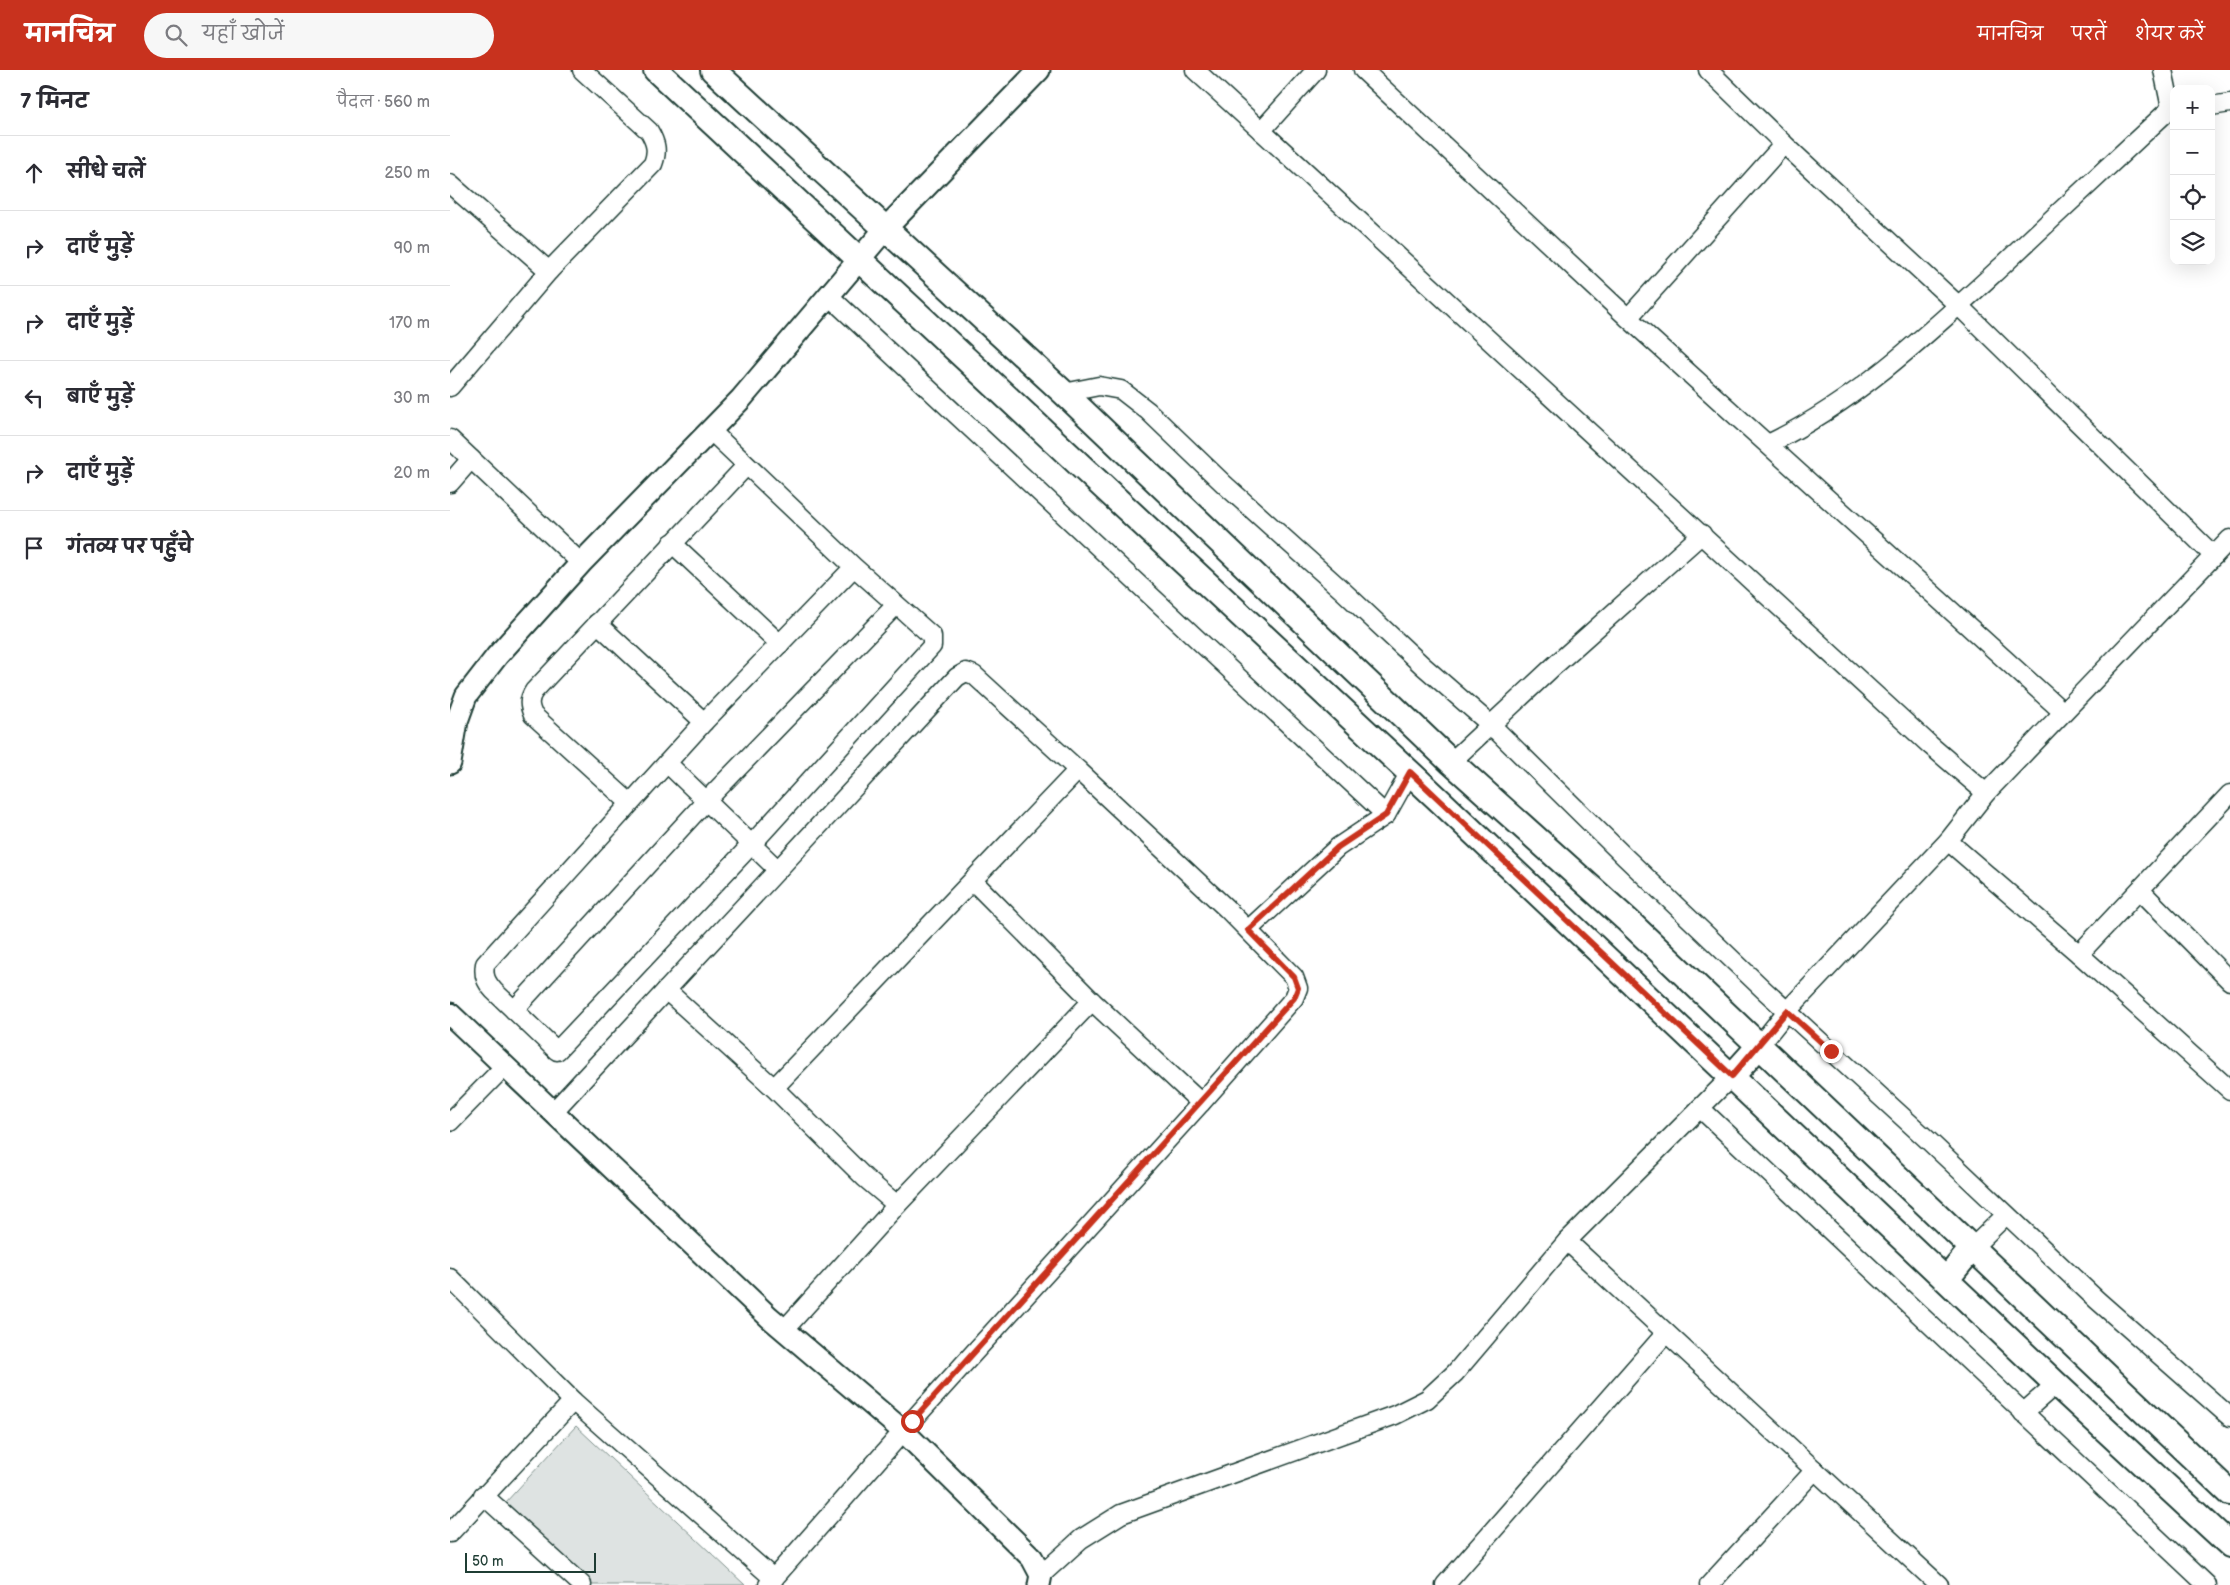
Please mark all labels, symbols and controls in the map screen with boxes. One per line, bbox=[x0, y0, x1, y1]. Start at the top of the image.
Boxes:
search box bbox=[144, 13, 494, 58]
text: मानचित्र bbox=[25, 20, 114, 49]
icon: search bbox=[162, 21, 190, 49]
text: यहाँ खोजें bbox=[202, 23, 284, 46]
text: मानचित्र bbox=[1977, 24, 2043, 45]
text: परतें bbox=[2071, 24, 2107, 45]
text: शेयर करें bbox=[2135, 24, 2205, 45]
map controls bbox=[2170, 85, 2215, 265]
button: + bbox=[2170, 85, 2215, 130]
text: 7 मिनट bbox=[20, 89, 88, 114]
text: पैदल · 560 m bbox=[337, 93, 430, 112]
button: − bbox=[2170, 130, 2215, 175]
icon: ahead bbox=[20, 159, 48, 187]
text: सीधे चलें bbox=[67, 161, 145, 184]
text: 250 m bbox=[384, 164, 430, 183]
button: locate bbox=[2170, 175, 2215, 220]
button: layers bbox=[2170, 220, 2215, 265]
icon: right bbox=[20, 234, 48, 262]
text: दाएँ मुड़ें bbox=[67, 236, 133, 259]
text: 90 m bbox=[394, 239, 430, 258]
icon: right bbox=[20, 309, 48, 337]
text: दाएँ मुड़ें bbox=[67, 311, 133, 334]
text: 170 m bbox=[389, 314, 430, 333]
icon: left bbox=[20, 384, 48, 412]
text: बाएँ मुड़ें bbox=[67, 386, 134, 409]
text: 30 m bbox=[393, 389, 430, 408]
icon: right bbox=[20, 459, 48, 487]
text: दाएँ मुड़ें bbox=[67, 461, 133, 484]
text: 20 m bbox=[394, 464, 430, 483]
icon: arrive bbox=[20, 534, 48, 562]
text: गंतव्य पर पहुँचे bbox=[67, 536, 193, 559]
route end bbox=[1820, 1040, 1843, 1063]
route start bbox=[901, 1410, 924, 1433]
scale bar bbox=[465, 1550, 596, 1573]
text: 50 m bbox=[472, 1553, 504, 1570]

